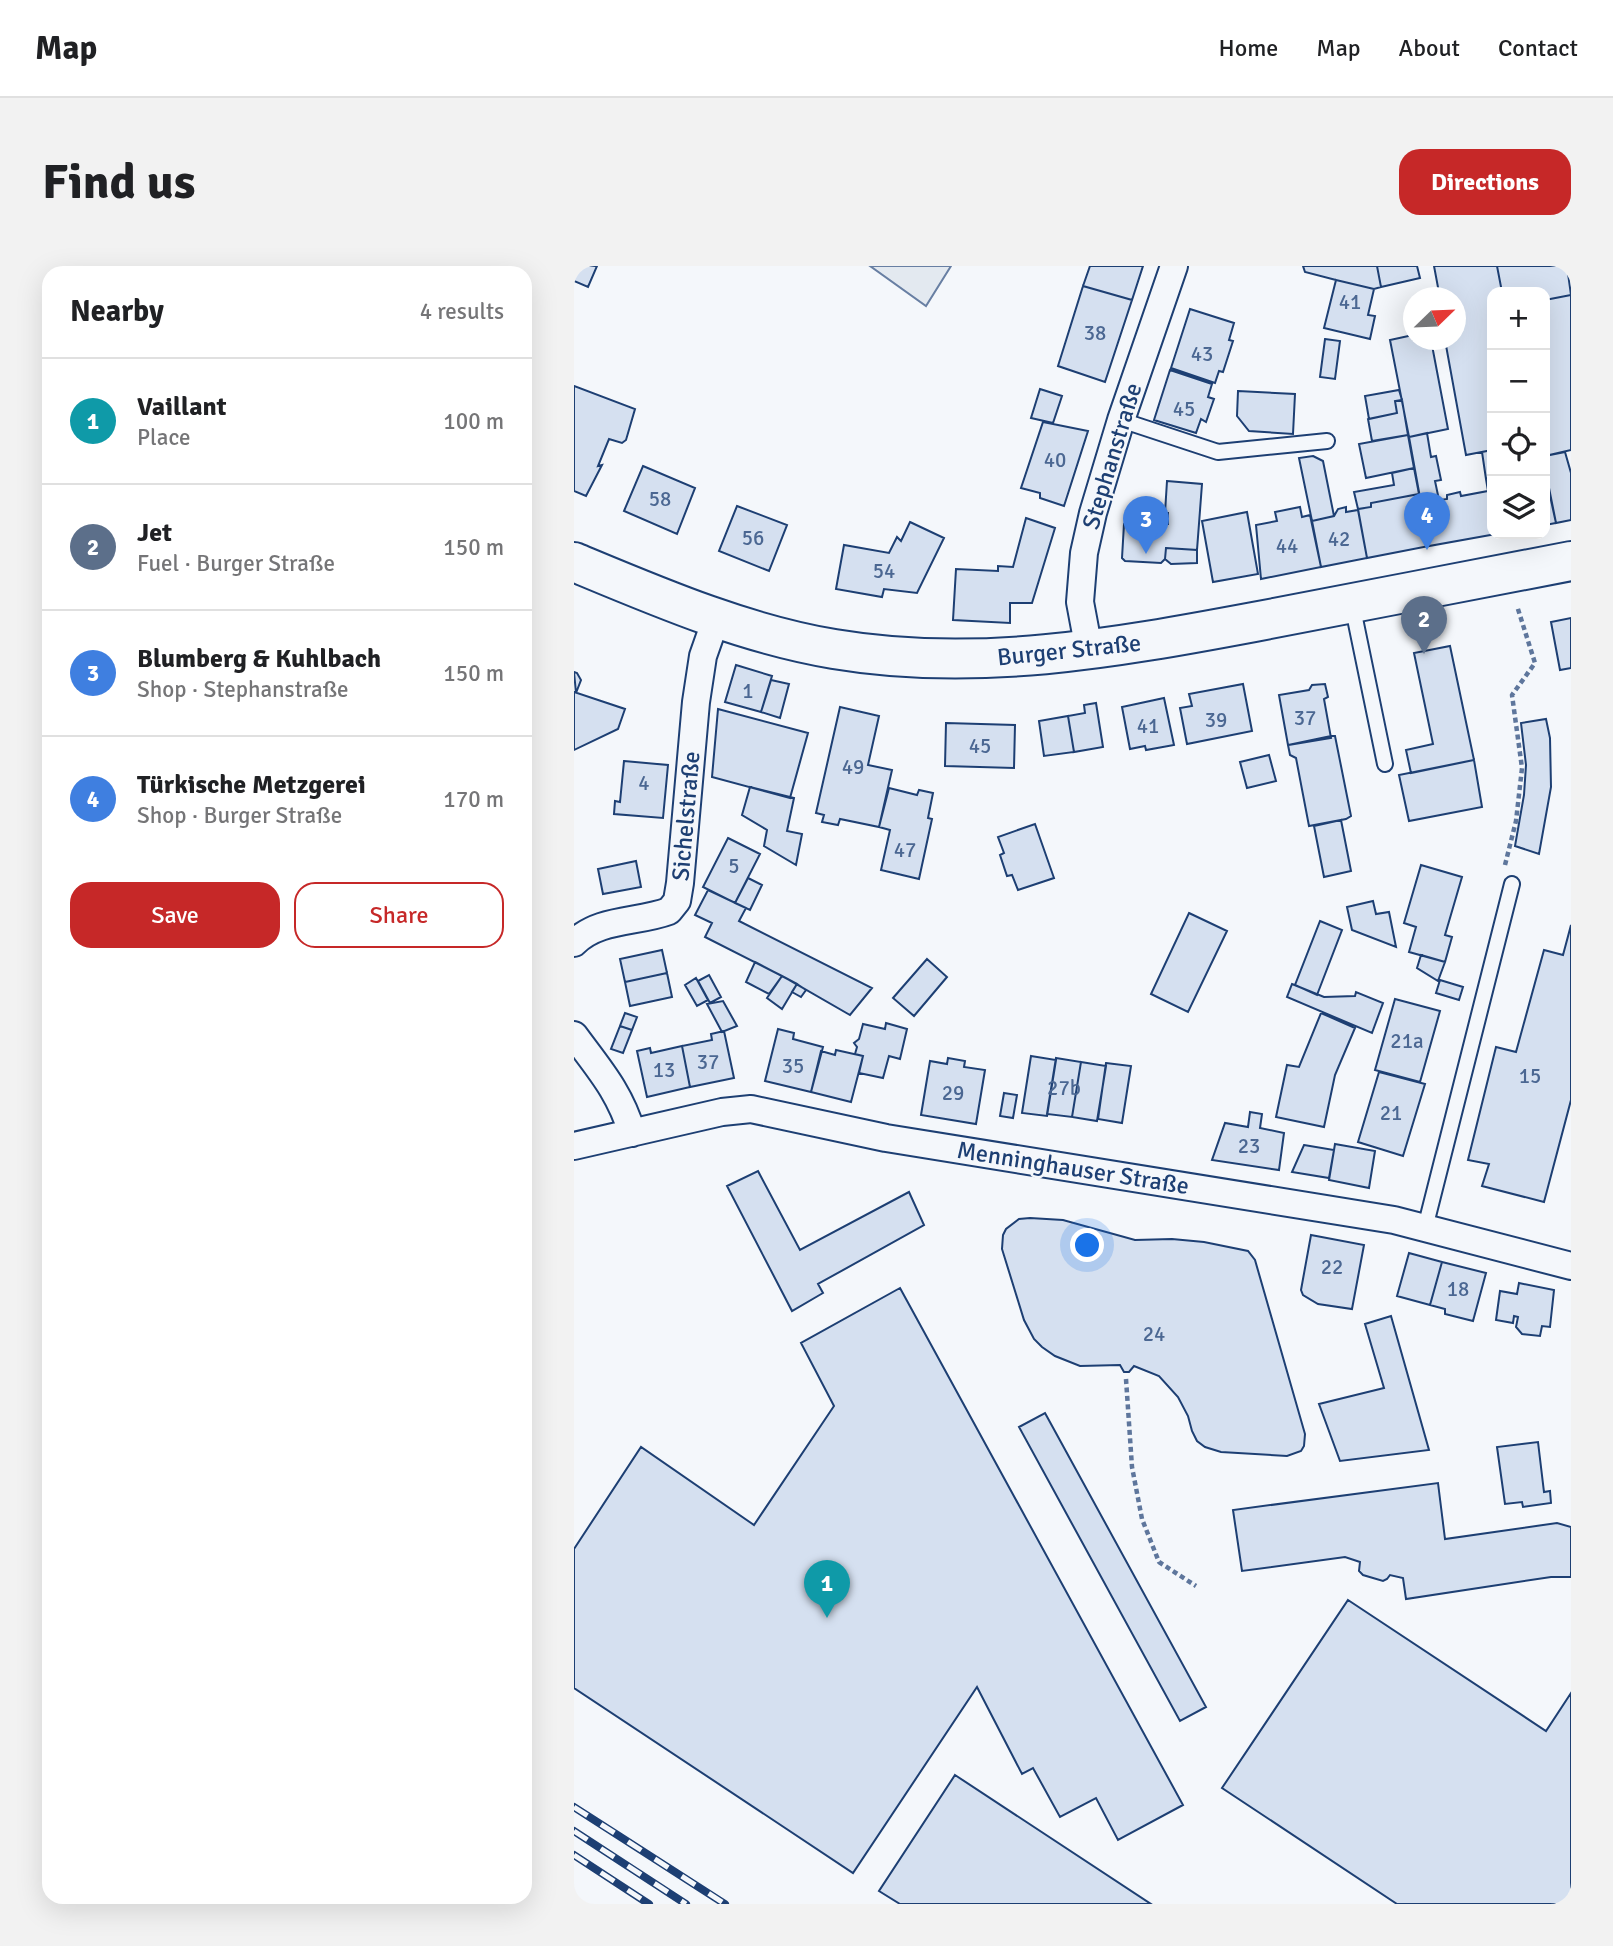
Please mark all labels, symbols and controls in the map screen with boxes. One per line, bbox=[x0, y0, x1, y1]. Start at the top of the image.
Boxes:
text: Map bbox=[35, 28, 97, 69]
text: Home bbox=[1218, 33, 1278, 63]
text: Map bbox=[1316, 33, 1361, 63]
text: About bbox=[1399, 33, 1460, 63]
text: Contact bbox=[1498, 33, 1578, 63]
button: Directions bbox=[1399, 149, 1571, 215]
text: Find us bbox=[42, 152, 195, 212]
north arrow bbox=[1403, 287, 1466, 350]
map controls bbox=[1487, 287, 1550, 539]
button: + bbox=[1487, 287, 1550, 350]
house number: 41 bbox=[1339, 289, 1361, 315]
text: Nearby bbox=[70, 293, 164, 330]
text: 4 results bbox=[420, 297, 504, 326]
house number: 38 bbox=[1084, 320, 1106, 346]
house number: 43 bbox=[1191, 341, 1213, 367]
button: − bbox=[1487, 350, 1550, 413]
street label: Stephanstraße bbox=[1076, 379, 1148, 533]
text: Vaillant bbox=[137, 391, 226, 423]
house number: 45 bbox=[1173, 396, 1195, 422]
text: 1 bbox=[87, 407, 99, 436]
text: 100 m bbox=[443, 407, 504, 436]
button: locate bbox=[1487, 413, 1550, 476]
text: Place bbox=[137, 423, 191, 452]
house number: 40 bbox=[1044, 447, 1066, 473]
button: layers bbox=[1487, 476, 1550, 539]
house number: 58 bbox=[649, 486, 671, 512]
pin: 4 bbox=[1404, 492, 1450, 550]
pin: 3 bbox=[1123, 496, 1169, 554]
text: Jet bbox=[137, 517, 172, 549]
house number: 56 bbox=[742, 525, 764, 551]
house number: 42 bbox=[1328, 526, 1350, 552]
text: 2 bbox=[87, 533, 99, 562]
text: 150 m bbox=[443, 533, 504, 562]
house number: 44 bbox=[1276, 533, 1298, 559]
text: Fuel · Burger Straße bbox=[137, 549, 335, 578]
house number: 54 bbox=[873, 558, 895, 584]
pin: 2 bbox=[1401, 596, 1447, 654]
street label: Burger Straße bbox=[995, 628, 1143, 672]
text: Blumberg & Kuhlbach bbox=[137, 643, 381, 675]
text: 3 bbox=[87, 659, 99, 688]
text: 150 m bbox=[443, 659, 504, 688]
text: Shop · Stephanstraße bbox=[137, 675, 349, 704]
house number: 1 bbox=[742, 678, 754, 704]
house number: 37 bbox=[1294, 705, 1316, 731]
house number: 39 bbox=[1205, 707, 1227, 733]
house number: 41 bbox=[1137, 713, 1159, 739]
house number: 45 bbox=[969, 733, 991, 759]
street label: Sichelstraße bbox=[665, 750, 707, 882]
house number: 49 bbox=[842, 754, 864, 780]
text: Türkische Metzgerei bbox=[137, 769, 366, 801]
house number: 4 bbox=[638, 770, 650, 796]
text: 4 bbox=[87, 785, 99, 814]
text: 170 m bbox=[443, 785, 504, 814]
text: Shop · Burger Straße bbox=[137, 801, 342, 830]
house number: 47 bbox=[894, 837, 916, 863]
house number: 5 bbox=[728, 853, 740, 879]
button: Save bbox=[70, 882, 280, 948]
button: Share bbox=[294, 882, 504, 948]
house number: 21a bbox=[1390, 1028, 1424, 1054]
house number: 37 bbox=[697, 1049, 719, 1075]
house number: 35 bbox=[782, 1053, 804, 1079]
house number: 13 bbox=[653, 1057, 675, 1083]
house number: 15 bbox=[1519, 1063, 1541, 1089]
house number: 27b bbox=[1047, 1075, 1081, 1101]
house number: 29 bbox=[942, 1080, 964, 1106]
house number: 21 bbox=[1380, 1100, 1402, 1126]
house number: 23 bbox=[1238, 1133, 1260, 1159]
street label: Menninghauser Straße bbox=[955, 1135, 1191, 1201]
your location bbox=[1070, 1228, 1104, 1262]
house number: 22 bbox=[1321, 1254, 1343, 1280]
house number: 18 bbox=[1447, 1276, 1469, 1302]
house number: 24 bbox=[1143, 1321, 1165, 1347]
pin: 1 bbox=[804, 1560, 850, 1618]

